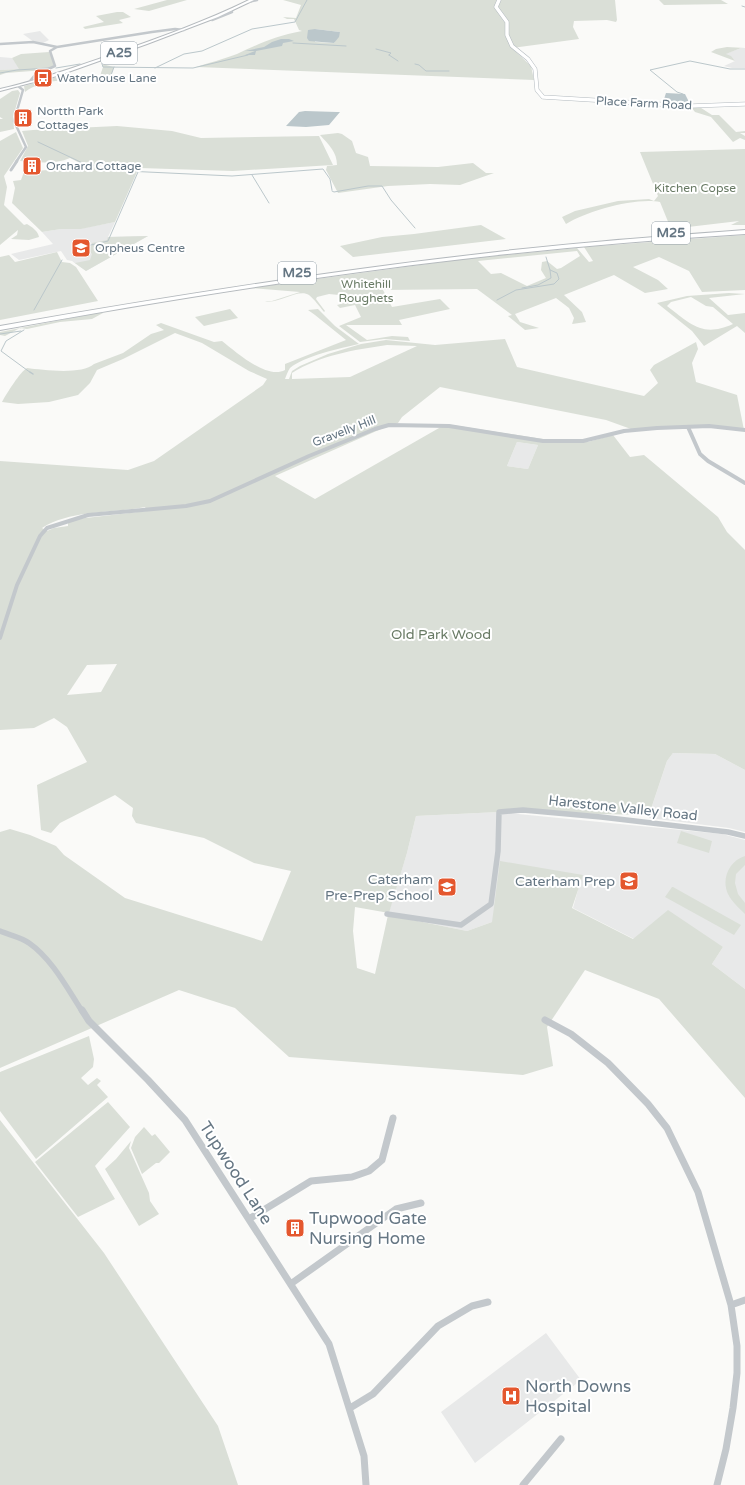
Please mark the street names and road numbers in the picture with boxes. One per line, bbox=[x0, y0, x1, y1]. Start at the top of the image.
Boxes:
road number: A25 bbox=[101, 42, 137, 64]
street label: Place Farm Road bbox=[596, 93, 692, 113]
road number: M25 bbox=[652, 222, 690, 244]
road number: M25 bbox=[278, 262, 316, 284]
street label: Gravelly Hill bbox=[310, 412, 378, 450]
street label: Harestone Valley Road bbox=[548, 792, 698, 824]
street label: Tupwood Lane bbox=[195, 1117, 277, 1229]

